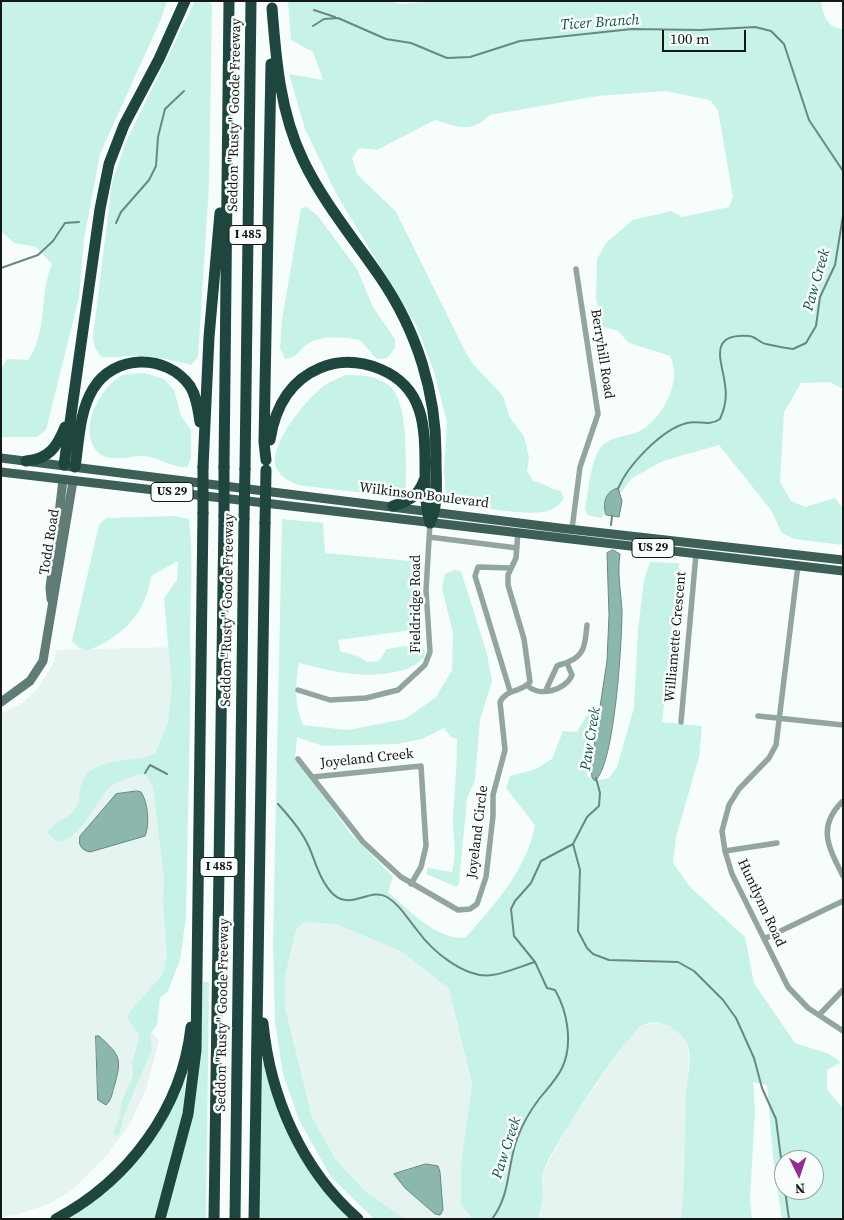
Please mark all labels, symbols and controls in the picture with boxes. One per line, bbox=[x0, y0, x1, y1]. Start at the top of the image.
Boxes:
water label: Ticer Branch bbox=[560, 11, 640, 35]
street label: Seddon "Rusty" Goode Freeway bbox=[225, 18, 245, 212]
scale bar bbox=[664, 20, 748, 52]
text: 100 m bbox=[670, 28, 710, 49]
road number: I 485 bbox=[229, 226, 267, 244]
water label: Paw Creek bbox=[800, 247, 834, 313]
street label: Berryhill Road bbox=[587, 308, 617, 400]
street label: Wilkinson Boulevard bbox=[358, 480, 490, 512]
road number: US 29 bbox=[151, 482, 193, 502]
street label: Todd Road bbox=[37, 508, 63, 576]
street label: Seddon "Rusty" Goode Freeway bbox=[218, 513, 238, 707]
road number: US 29 bbox=[632, 538, 674, 558]
street label: Fieldridge Road bbox=[408, 555, 424, 653]
street label: Williamette Crescent bbox=[662, 571, 690, 703]
water label: Paw Creek bbox=[577, 706, 605, 772]
street label: Joyeland Creek bbox=[320, 746, 414, 772]
street label: Joyeland Circle bbox=[464, 784, 492, 880]
street label: Huntlynn Road bbox=[733, 856, 789, 950]
road number: I 485 bbox=[200, 858, 238, 876]
street label: Seddon "Rusty" Goode Freeway bbox=[213, 918, 233, 1112]
water label: Paw Creek bbox=[489, 1115, 525, 1181]
north arrow bbox=[774, 1150, 824, 1200]
text: N bbox=[794, 1179, 806, 1199]

